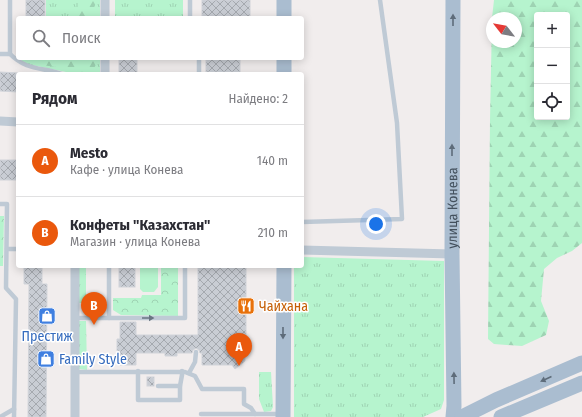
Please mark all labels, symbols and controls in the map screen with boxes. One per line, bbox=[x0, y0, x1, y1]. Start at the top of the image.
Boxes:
north arrow bbox=[486, 12, 522, 48]
map controls bbox=[534, 12, 570, 120]
button: + bbox=[534, 12, 570, 48]
one-way arrow bbox=[450, 13, 456, 26]
search box bbox=[16, 16, 304, 60]
icon: search bbox=[30, 27, 52, 49]
text: Поиск bbox=[62, 29, 100, 47]
button: − bbox=[534, 48, 570, 84]
button: locate bbox=[534, 84, 570, 120]
text: Рядом bbox=[32, 88, 77, 109]
text: Найдено: 2 bbox=[229, 91, 288, 106]
one-way arrow bbox=[449, 143, 455, 156]
text: Mesto bbox=[70, 144, 108, 162]
text: A bbox=[41, 153, 49, 168]
text: 140 m bbox=[257, 153, 288, 168]
text: Кафе · улица Конева bbox=[70, 162, 183, 177]
street label: улица Конева bbox=[444, 167, 461, 249]
your location bbox=[366, 214, 386, 234]
text: Конфеты "Казахстан" bbox=[70, 216, 211, 234]
text: B bbox=[41, 225, 49, 240]
text: 210 m bbox=[258, 225, 288, 240]
text: Магазин · улица Конева bbox=[70, 234, 200, 249]
pin: B bbox=[81, 292, 107, 325]
restaurant icon: Чайхана bbox=[236, 296, 256, 316]
place label: Чайхана bbox=[259, 298, 308, 315]
shop icon: Престиж bbox=[37, 306, 57, 326]
one-way arrow bbox=[142, 315, 155, 321]
one-way arrow bbox=[280, 327, 286, 340]
place label: Престиж bbox=[22, 328, 73, 345]
pin: A bbox=[226, 333, 252, 366]
shop icon: Family Style bbox=[36, 349, 56, 369]
place label: Family Style bbox=[59, 351, 127, 368]
one-way arrow bbox=[451, 371, 457, 384]
one-way arrow bbox=[541, 376, 552, 382]

